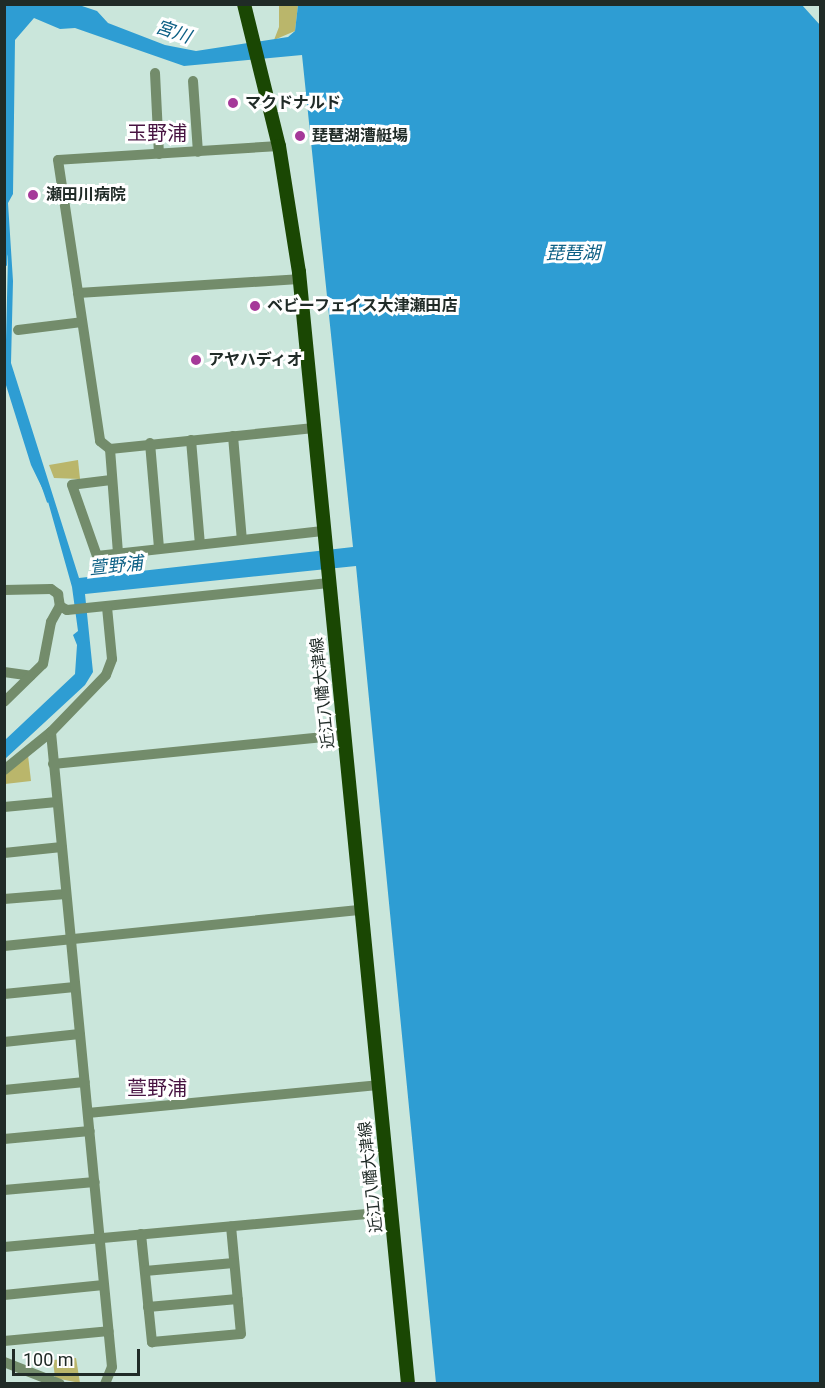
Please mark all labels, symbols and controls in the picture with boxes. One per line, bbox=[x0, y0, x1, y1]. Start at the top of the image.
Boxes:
water label: 宮川 bbox=[152, 16, 194, 48]
place label: マクドナルド bbox=[245, 93, 341, 113]
marker: マクドナルド bbox=[226, 96, 240, 110]
district label: 玉野浦 bbox=[127, 121, 187, 145]
place label: 琵琶湖漕艇場 bbox=[312, 126, 408, 146]
marker: 琵琶湖漕艇場 bbox=[293, 129, 307, 143]
place label: 瀬田川病院 bbox=[46, 185, 126, 205]
marker: 瀬田川病院 bbox=[24, 186, 42, 204]
water label: 琵琶湖 bbox=[546, 242, 600, 264]
place label: ベビーフェイス大津瀬田店 bbox=[267, 296, 459, 316]
marker: ベビーフェイス大津瀬田店 bbox=[248, 299, 262, 313]
place label: アヤハディオ bbox=[208, 350, 304, 370]
marker: アヤハディオ bbox=[189, 353, 203, 367]
water label: 萱野浦 bbox=[88, 552, 144, 580]
street label: 近江八幡大津線 bbox=[308, 636, 338, 750]
district label: 萱野浦 bbox=[127, 1076, 187, 1100]
street label: 近江八幡大津線 bbox=[356, 1120, 386, 1234]
scale bar bbox=[15, 1337, 142, 1375]
text: 100 m bbox=[23, 1349, 74, 1370]

